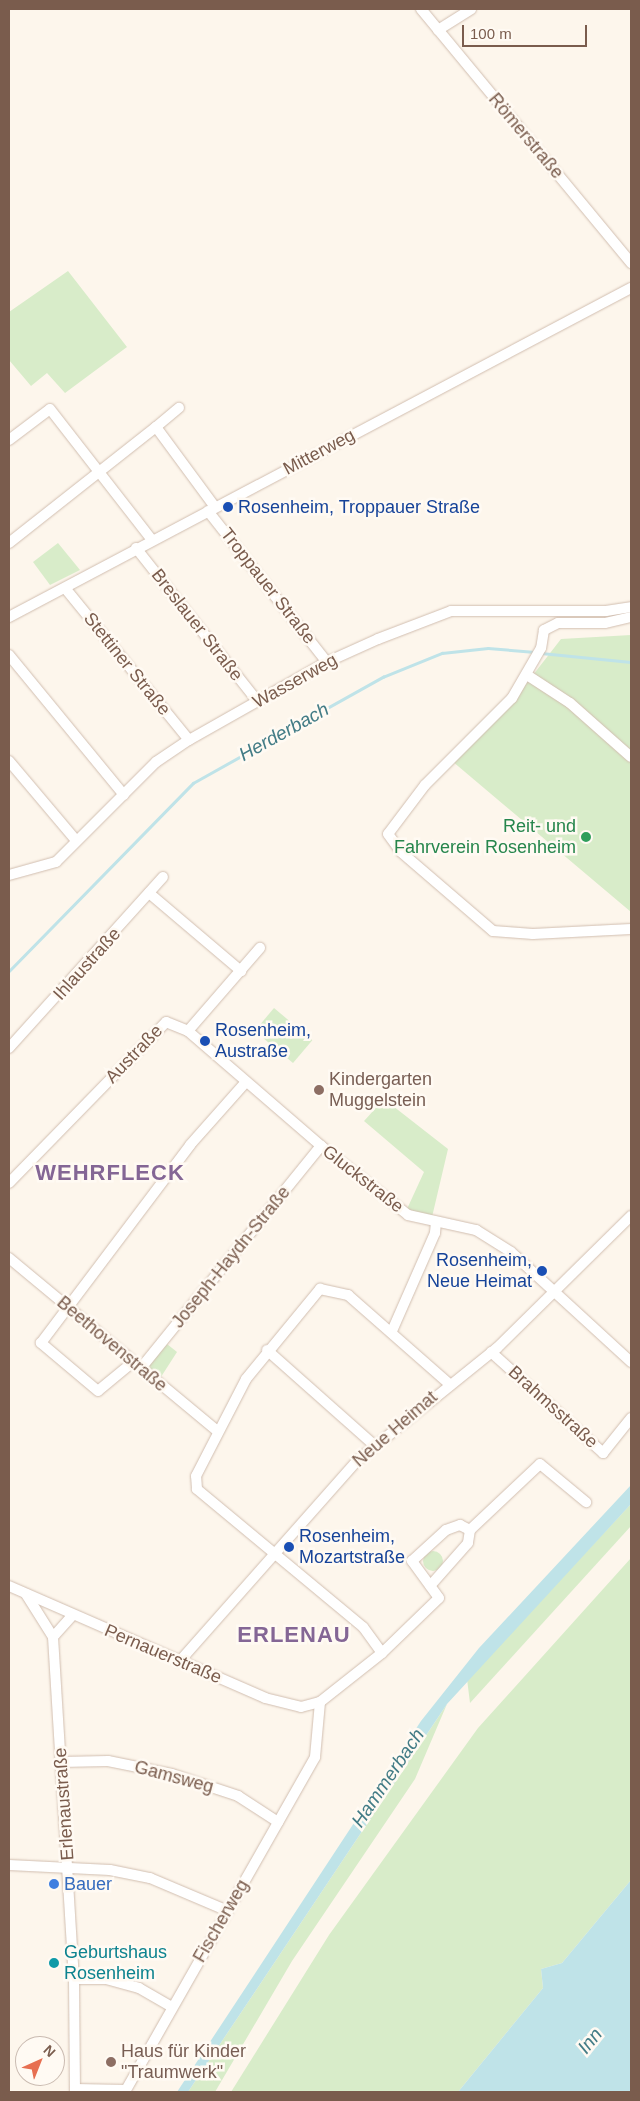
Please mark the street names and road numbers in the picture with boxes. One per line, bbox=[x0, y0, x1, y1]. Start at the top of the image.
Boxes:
street label: Römerstraße bbox=[484, 89, 568, 183]
street label: Mitterweg bbox=[279, 424, 359, 480]
street label: Troppauer Straße bbox=[216, 524, 320, 648]
street label: Breslauer Straße bbox=[147, 565, 247, 685]
street label: Stettiner Straße bbox=[79, 608, 175, 720]
street label: Wasserweg bbox=[249, 649, 341, 713]
street label: Ihlaustraße bbox=[49, 923, 125, 1005]
street label: Austraße bbox=[101, 1020, 167, 1088]
street label: Gluckstraße bbox=[318, 1141, 408, 1217]
street label: Joseph-Haydn-Straße bbox=[167, 1182, 295, 1332]
street label: Beethovenstraße bbox=[53, 1292, 171, 1396]
street label: Brahmsstraße bbox=[504, 1361, 602, 1453]
street label: Neue Heimat bbox=[348, 1386, 442, 1472]
street label: Pernauerstraße bbox=[101, 1620, 225, 1688]
street label: Erlenaustraße bbox=[49, 1747, 79, 1861]
street label: Gamsweg bbox=[132, 1756, 216, 1798]
street label: Fischerweg bbox=[189, 1876, 253, 1966]

